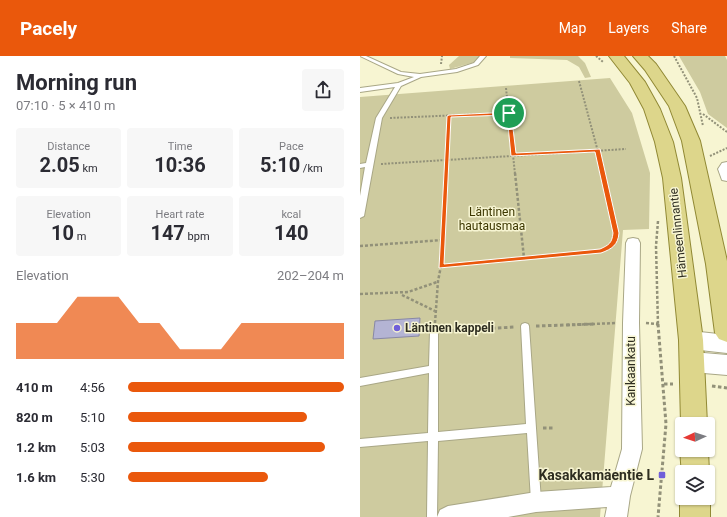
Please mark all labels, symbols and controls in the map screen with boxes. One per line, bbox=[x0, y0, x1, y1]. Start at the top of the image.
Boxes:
text: Pacely bbox=[20, 17, 77, 40]
text: Map bbox=[559, 20, 586, 36]
text: Layers bbox=[608, 20, 649, 36]
text: Share bbox=[671, 20, 707, 36]
button: share bbox=[302, 69, 344, 111]
text: Morning run bbox=[16, 70, 137, 95]
pin bbox=[492, 96, 526, 130]
text: 07:10 · 5 × 410 m bbox=[16, 98, 115, 113]
icon: arrive bbox=[498, 102, 520, 124]
text: Distance bbox=[47, 140, 90, 153]
text: Time bbox=[168, 140, 192, 153]
text: Pace bbox=[279, 140, 304, 153]
text: 2.05 bbox=[40, 153, 80, 177]
text: 10:36 bbox=[154, 153, 206, 177]
text: 5:10 bbox=[260, 153, 300, 177]
text: km bbox=[80, 162, 98, 175]
text: /km bbox=[300, 162, 323, 175]
street label: Hämeenlinnantie bbox=[666, 187, 690, 279]
park label: Läntinen hautausmaa bbox=[459, 205, 525, 233]
text: Elevation bbox=[46, 208, 91, 221]
text: Heart rate bbox=[156, 208, 204, 221]
text: kcal bbox=[281, 208, 301, 221]
text: 10 bbox=[51, 221, 74, 245]
text: 147 bbox=[150, 221, 185, 245]
text: 140 bbox=[274, 221, 309, 245]
text: m bbox=[74, 230, 86, 243]
text: bpm bbox=[185, 230, 210, 243]
text: Elevation bbox=[16, 268, 69, 283]
text: 202–204 m bbox=[277, 268, 344, 283]
place label: Läntinen kappeli bbox=[405, 321, 494, 335]
marker: Läntinen kappeli bbox=[392, 323, 402, 333]
street label: Kankaankatu bbox=[624, 336, 638, 406]
text: 410 m bbox=[16, 380, 53, 395]
text: 4:56 bbox=[80, 380, 105, 395]
text: 820 m bbox=[16, 410, 53, 425]
text: 5:10 bbox=[80, 410, 105, 425]
north arrow bbox=[675, 417, 715, 457]
map controls bbox=[675, 417, 715, 505]
text: 1.2 km bbox=[16, 440, 56, 455]
text: 5:03 bbox=[80, 440, 105, 455]
button: layers bbox=[675, 465, 715, 505]
place label: Kasakkamäentie L bbox=[538, 467, 654, 483]
text: 1.6 km bbox=[16, 470, 56, 485]
text: 5:30 bbox=[80, 470, 105, 485]
marker: Kasakkamäentie L bbox=[657, 470, 667, 480]

